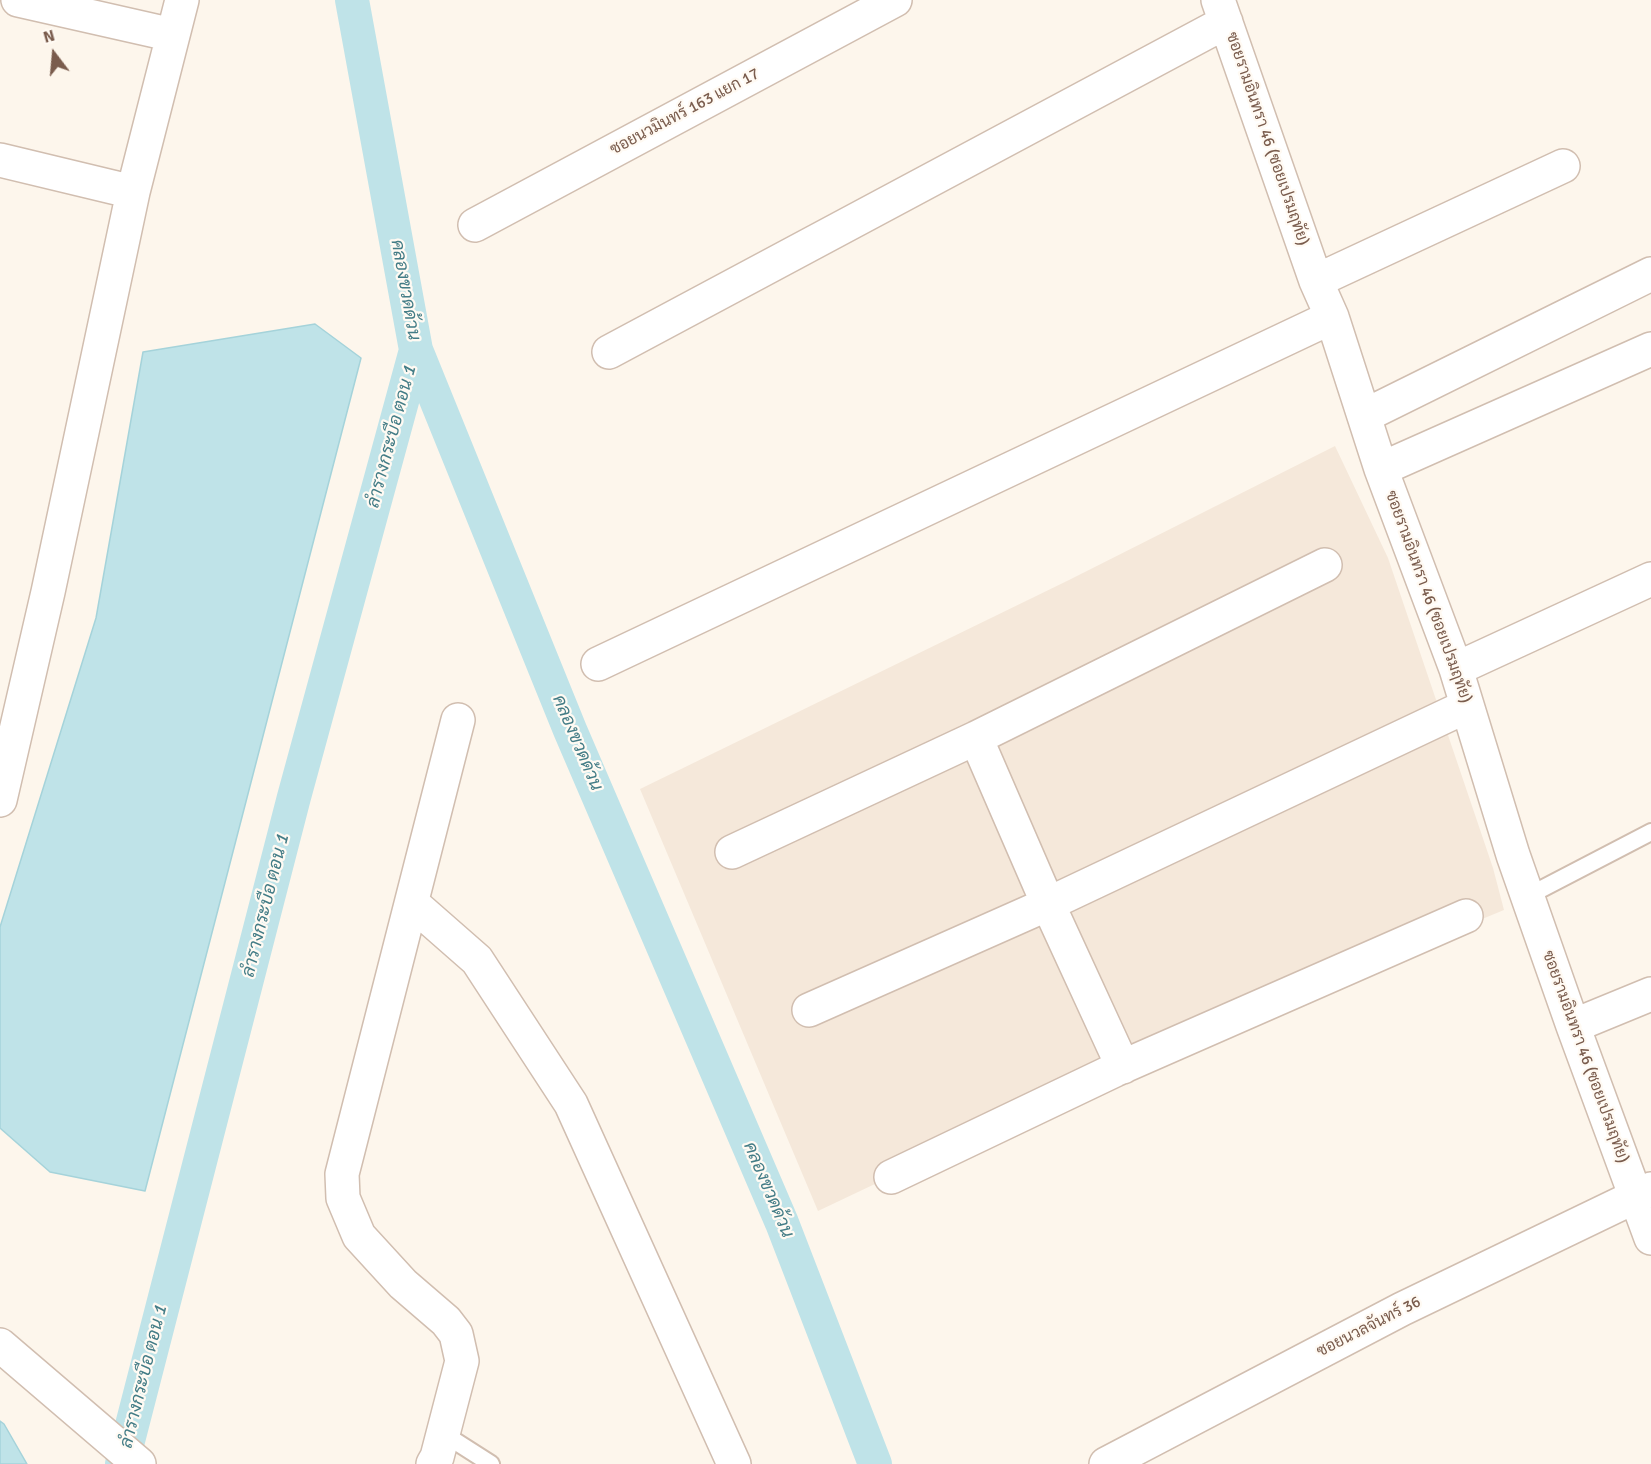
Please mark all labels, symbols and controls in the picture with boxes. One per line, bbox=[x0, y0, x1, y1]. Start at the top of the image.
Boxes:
north arrow bbox=[24, 24, 84, 84]
text: N bbox=[41, 26, 57, 48]
street label: ซอยรามอินทรา 46 (ซอยเปรมฤทัย) bbox=[1221, 30, 1313, 248]
street label: ซอยนวมินทร์ 163 แยก 17 bbox=[607, 64, 763, 160]
water label: คลองขวดด้วน bbox=[386, 238, 424, 342]
water label: ลำรางกระบือ ตอน 1 bbox=[363, 364, 421, 510]
street label: ซอยรามอินทรา 46 (ซอยเปรมฤทัย) bbox=[1381, 488, 1475, 706]
water label: คลองขวดด้วน bbox=[547, 692, 607, 794]
water label: ลำรางกระบือ ตอน 1 bbox=[238, 832, 294, 980]
street label: ซอยรามอินทรา 46 (ซอยเปรมฤทัย) bbox=[1538, 948, 1632, 1166]
water label: คลองขวดด้วน bbox=[738, 1139, 798, 1241]
street label: ซอยนวลจันทร์ 36 bbox=[1314, 1293, 1424, 1361]
water label: ลำรางกระบือ ตอน 1 bbox=[116, 1303, 172, 1451]

